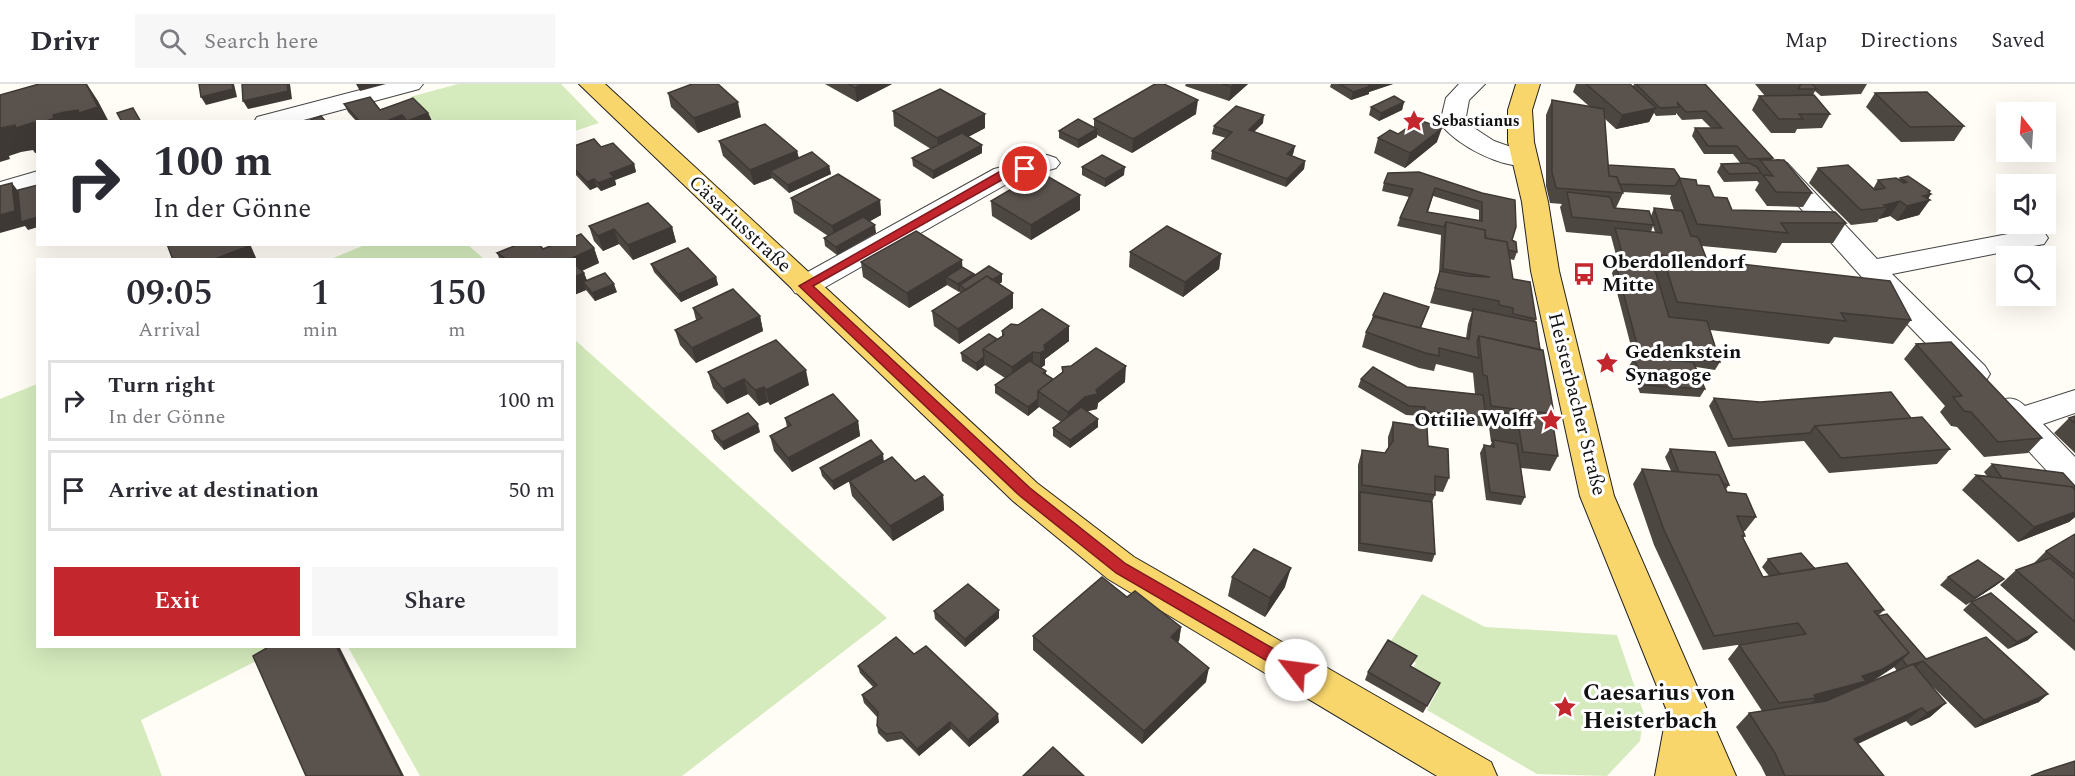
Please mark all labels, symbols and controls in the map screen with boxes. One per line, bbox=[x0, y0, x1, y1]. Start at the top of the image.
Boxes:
search box bbox=[135, 14, 555, 68]
text: Drivr bbox=[30, 20, 99, 63]
icon: search bbox=[156, 25, 189, 58]
text: Search here bbox=[204, 25, 318, 58]
text: Map bbox=[1785, 25, 1827, 57]
text: Directions bbox=[1860, 25, 1958, 57]
text: Saved bbox=[1991, 25, 2045, 57]
north arrow bbox=[1996, 102, 2056, 162]
map controls bbox=[1996, 102, 2056, 306]
place icon: Sebastianus bbox=[1401, 108, 1427, 134]
place label: Sebastianus bbox=[1432, 109, 1520, 133]
text: 100 m bbox=[153, 131, 272, 194]
pin bbox=[999, 143, 1050, 194]
icon: right bbox=[54, 144, 132, 222]
icon: arrive bbox=[1008, 152, 1041, 185]
street label: Cäsariusstraße bbox=[682, 168, 798, 280]
button: sound bbox=[1996, 174, 2056, 234]
text: In der Gönne bbox=[153, 188, 311, 230]
button: search bbox=[1996, 246, 2056, 306]
place label: Oberdollendorf Mitte bbox=[1602, 247, 1746, 300]
bus stop icon: Oberdollendorf Mitte bbox=[1571, 261, 1597, 287]
text: 09:05 bbox=[126, 266, 213, 321]
text: 1 bbox=[311, 266, 330, 321]
text: 150 bbox=[428, 266, 486, 321]
street label: Heisterbacher Straße bbox=[1540, 309, 1614, 499]
text: Arrival bbox=[138, 315, 201, 345]
text: min bbox=[303, 315, 338, 345]
text: m bbox=[448, 315, 466, 345]
place label: Gedenkstein Synagoge bbox=[1625, 337, 1741, 390]
place icon: Gedenkstein Synagoge bbox=[1594, 350, 1620, 376]
text: Turn right bbox=[108, 369, 215, 402]
icon: right bbox=[57, 384, 90, 417]
text: 100 m bbox=[498, 384, 555, 417]
text: In der Gönne bbox=[108, 402, 225, 432]
place label: Ottilie Wolff bbox=[1414, 405, 1534, 435]
place icon: Ottilie Wolff bbox=[1538, 407, 1564, 433]
icon: arrive bbox=[57, 474, 90, 507]
text: Arrive at destination bbox=[108, 474, 319, 507]
text: 50 m bbox=[509, 474, 555, 507]
button: Exit bbox=[54, 567, 300, 636]
button: Share bbox=[312, 567, 558, 636]
position arrow bbox=[1264, 638, 1328, 702]
place label: Caesarius von Heisterbach bbox=[1583, 675, 1736, 739]
place icon: Caesarius von Heisterbach bbox=[1552, 694, 1578, 720]

